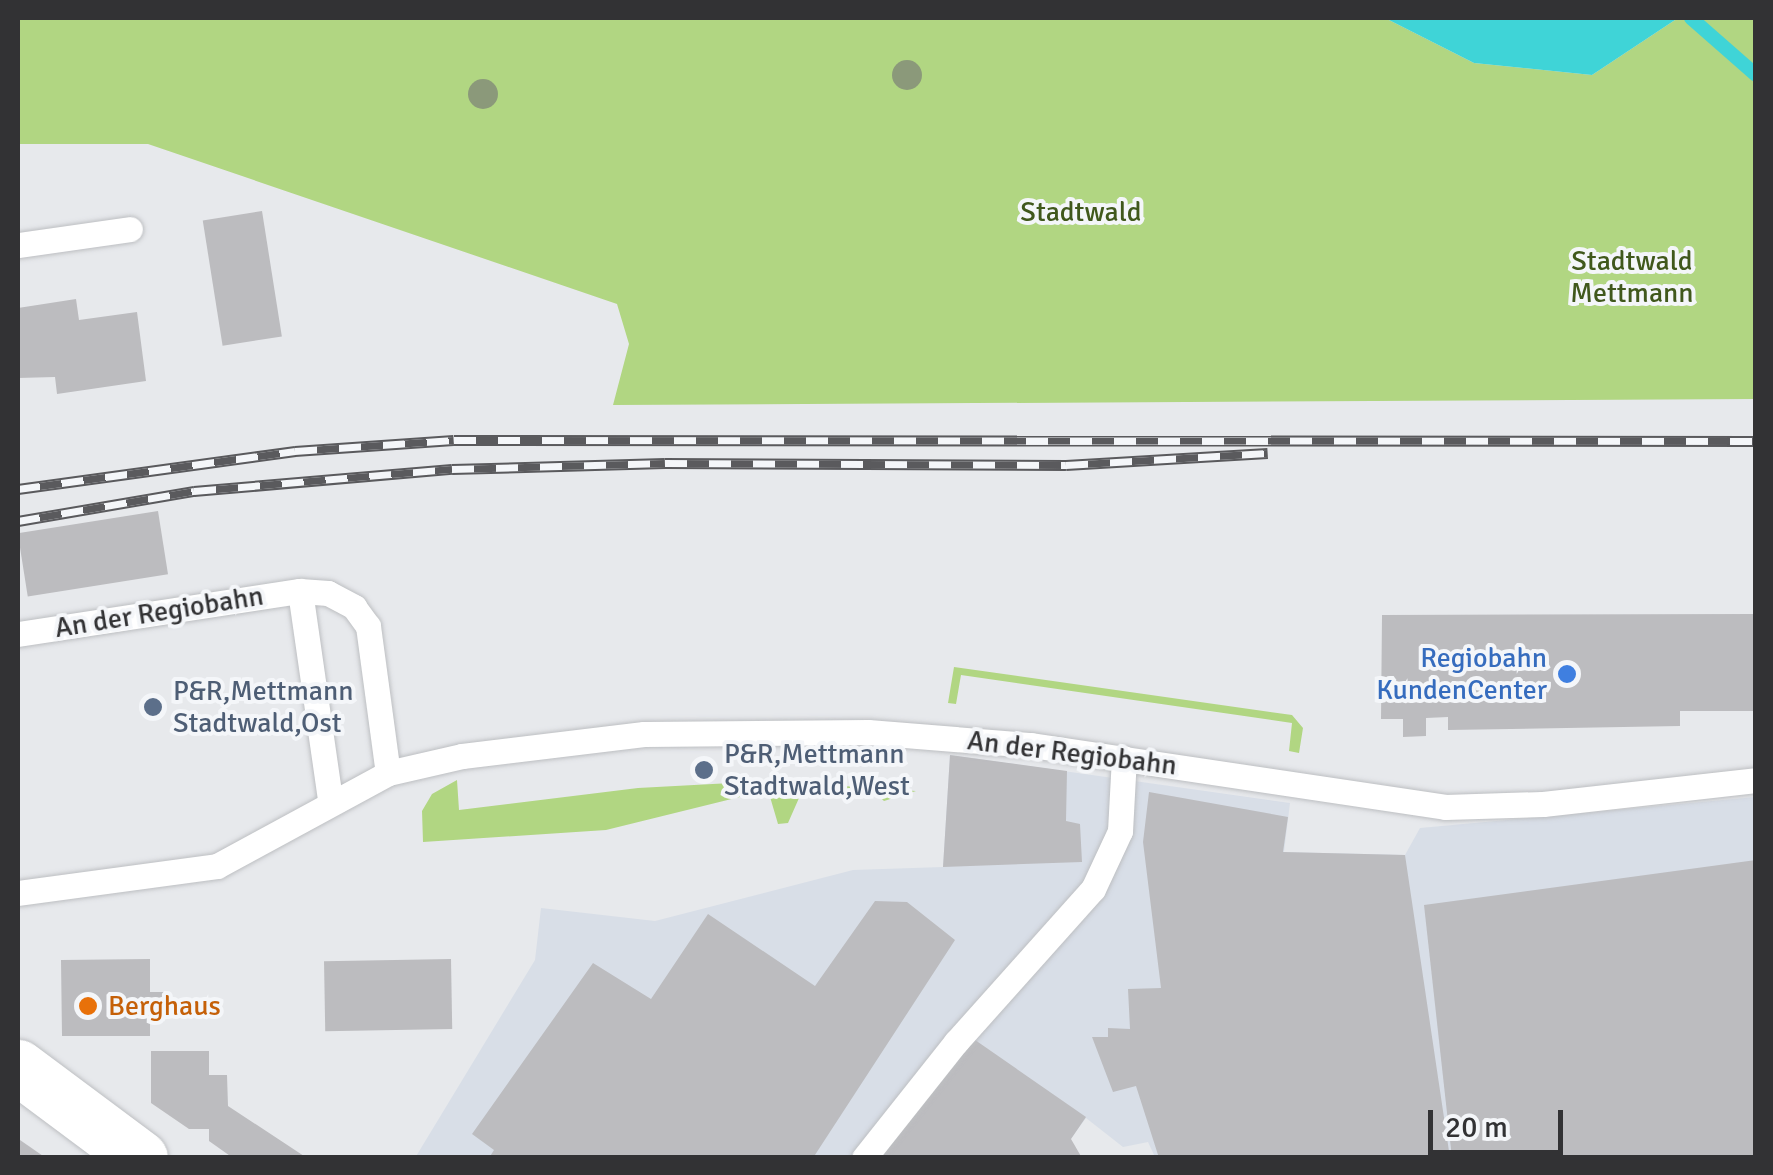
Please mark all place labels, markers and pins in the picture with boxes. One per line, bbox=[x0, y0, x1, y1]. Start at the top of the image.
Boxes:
place label: Regiobahn KundenCenter bbox=[1376, 641, 1547, 707]
marker: Regiobahn KundenCenter bbox=[1556, 663, 1578, 685]
place label: P&R,Mettmann Stadtwald,Ost bbox=[173, 674, 353, 740]
marker: P&R,Mettmann Stadtwald,Ost bbox=[142, 696, 164, 718]
place label: P&R,Mettmann Stadtwald,West bbox=[724, 737, 910, 803]
marker: P&R,Mettmann Stadtwald,West bbox=[693, 759, 715, 781]
place label: Berghaus bbox=[108, 989, 221, 1023]
marker: Berghaus bbox=[77, 995, 99, 1017]

